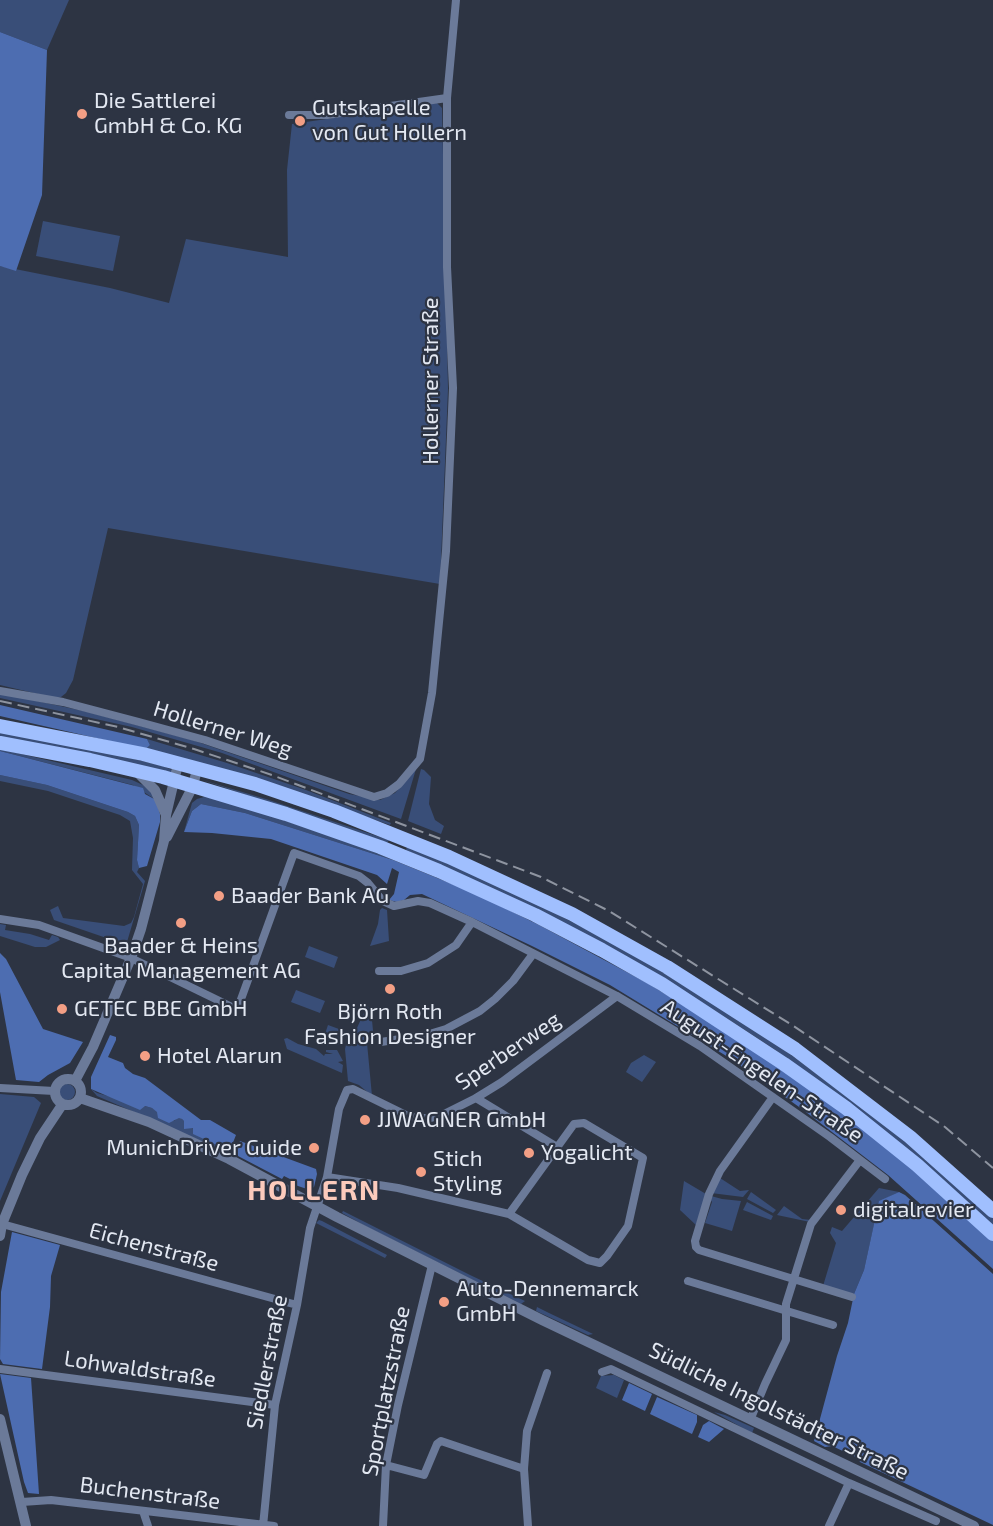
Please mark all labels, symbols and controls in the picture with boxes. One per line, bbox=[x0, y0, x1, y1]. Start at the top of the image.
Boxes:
place label: Die Sattlerei GmbH & Co. KG bbox=[94, 88, 242, 140]
place label: Gutskapelle von Gut Hollern bbox=[312, 95, 467, 146]
marker: Die Sattlerei GmbH & Co. KG bbox=[75, 107, 89, 121]
marker: Gutskapelle von Gut Hollern bbox=[293, 114, 307, 128]
street label: Hollerner Straße bbox=[418, 297, 444, 465]
street label: Hollerner Weg bbox=[150, 695, 296, 763]
place label: Baader Bank AG bbox=[231, 883, 389, 909]
marker: Baader Bank AG bbox=[212, 889, 226, 903]
marker: Baader & Heins Capital Management AG bbox=[174, 916, 188, 930]
place label: Baader & Heins Capital Management AG bbox=[61, 933, 301, 984]
marker: Björn Roth Fashion Designer bbox=[383, 982, 397, 996]
street label: August-Engelen-Straße bbox=[656, 993, 868, 1149]
place label: GETEC BBE GmbH bbox=[74, 996, 247, 1022]
place label: Björn Roth Fashion Designer bbox=[304, 999, 476, 1050]
marker: GETEC BBE GmbH bbox=[55, 1002, 69, 1016]
street label: Sperberweg bbox=[450, 1006, 566, 1096]
place label: Hotel Alarun bbox=[157, 1043, 282, 1069]
marker: Hotel Alarun bbox=[138, 1049, 152, 1063]
place label: JJWAGNER GmbH bbox=[377, 1107, 546, 1133]
marker: JJWAGNER GmbH bbox=[358, 1113, 372, 1127]
place label: MunichDriver Guide bbox=[106, 1135, 302, 1161]
place label: Yogalicht bbox=[541, 1140, 633, 1166]
marker: MunichDriver Guide bbox=[307, 1141, 321, 1155]
place label: Stich Styling bbox=[433, 1146, 502, 1198]
marker: Yogalicht bbox=[522, 1146, 536, 1160]
marker: Stich Styling bbox=[414, 1165, 428, 1179]
district label: HOLLERN bbox=[247, 1174, 381, 1208]
place label: digitalrevier bbox=[853, 1197, 974, 1223]
marker: digitalrevier bbox=[834, 1203, 848, 1217]
street label: Eichenstraße bbox=[86, 1217, 222, 1277]
place label: Auto-Dennemarck GmbH bbox=[456, 1276, 639, 1328]
street label: Siedlerstraße bbox=[241, 1292, 293, 1432]
marker: Auto-Dennemarck GmbH bbox=[437, 1295, 451, 1309]
street label: Sportplatzstraße bbox=[357, 1304, 415, 1478]
street label: Südliche Ingolstädter Straße bbox=[645, 1336, 913, 1486]
street label: Lohwaldstraße bbox=[62, 1345, 218, 1393]
street label: Buchenstraße bbox=[78, 1471, 222, 1515]

